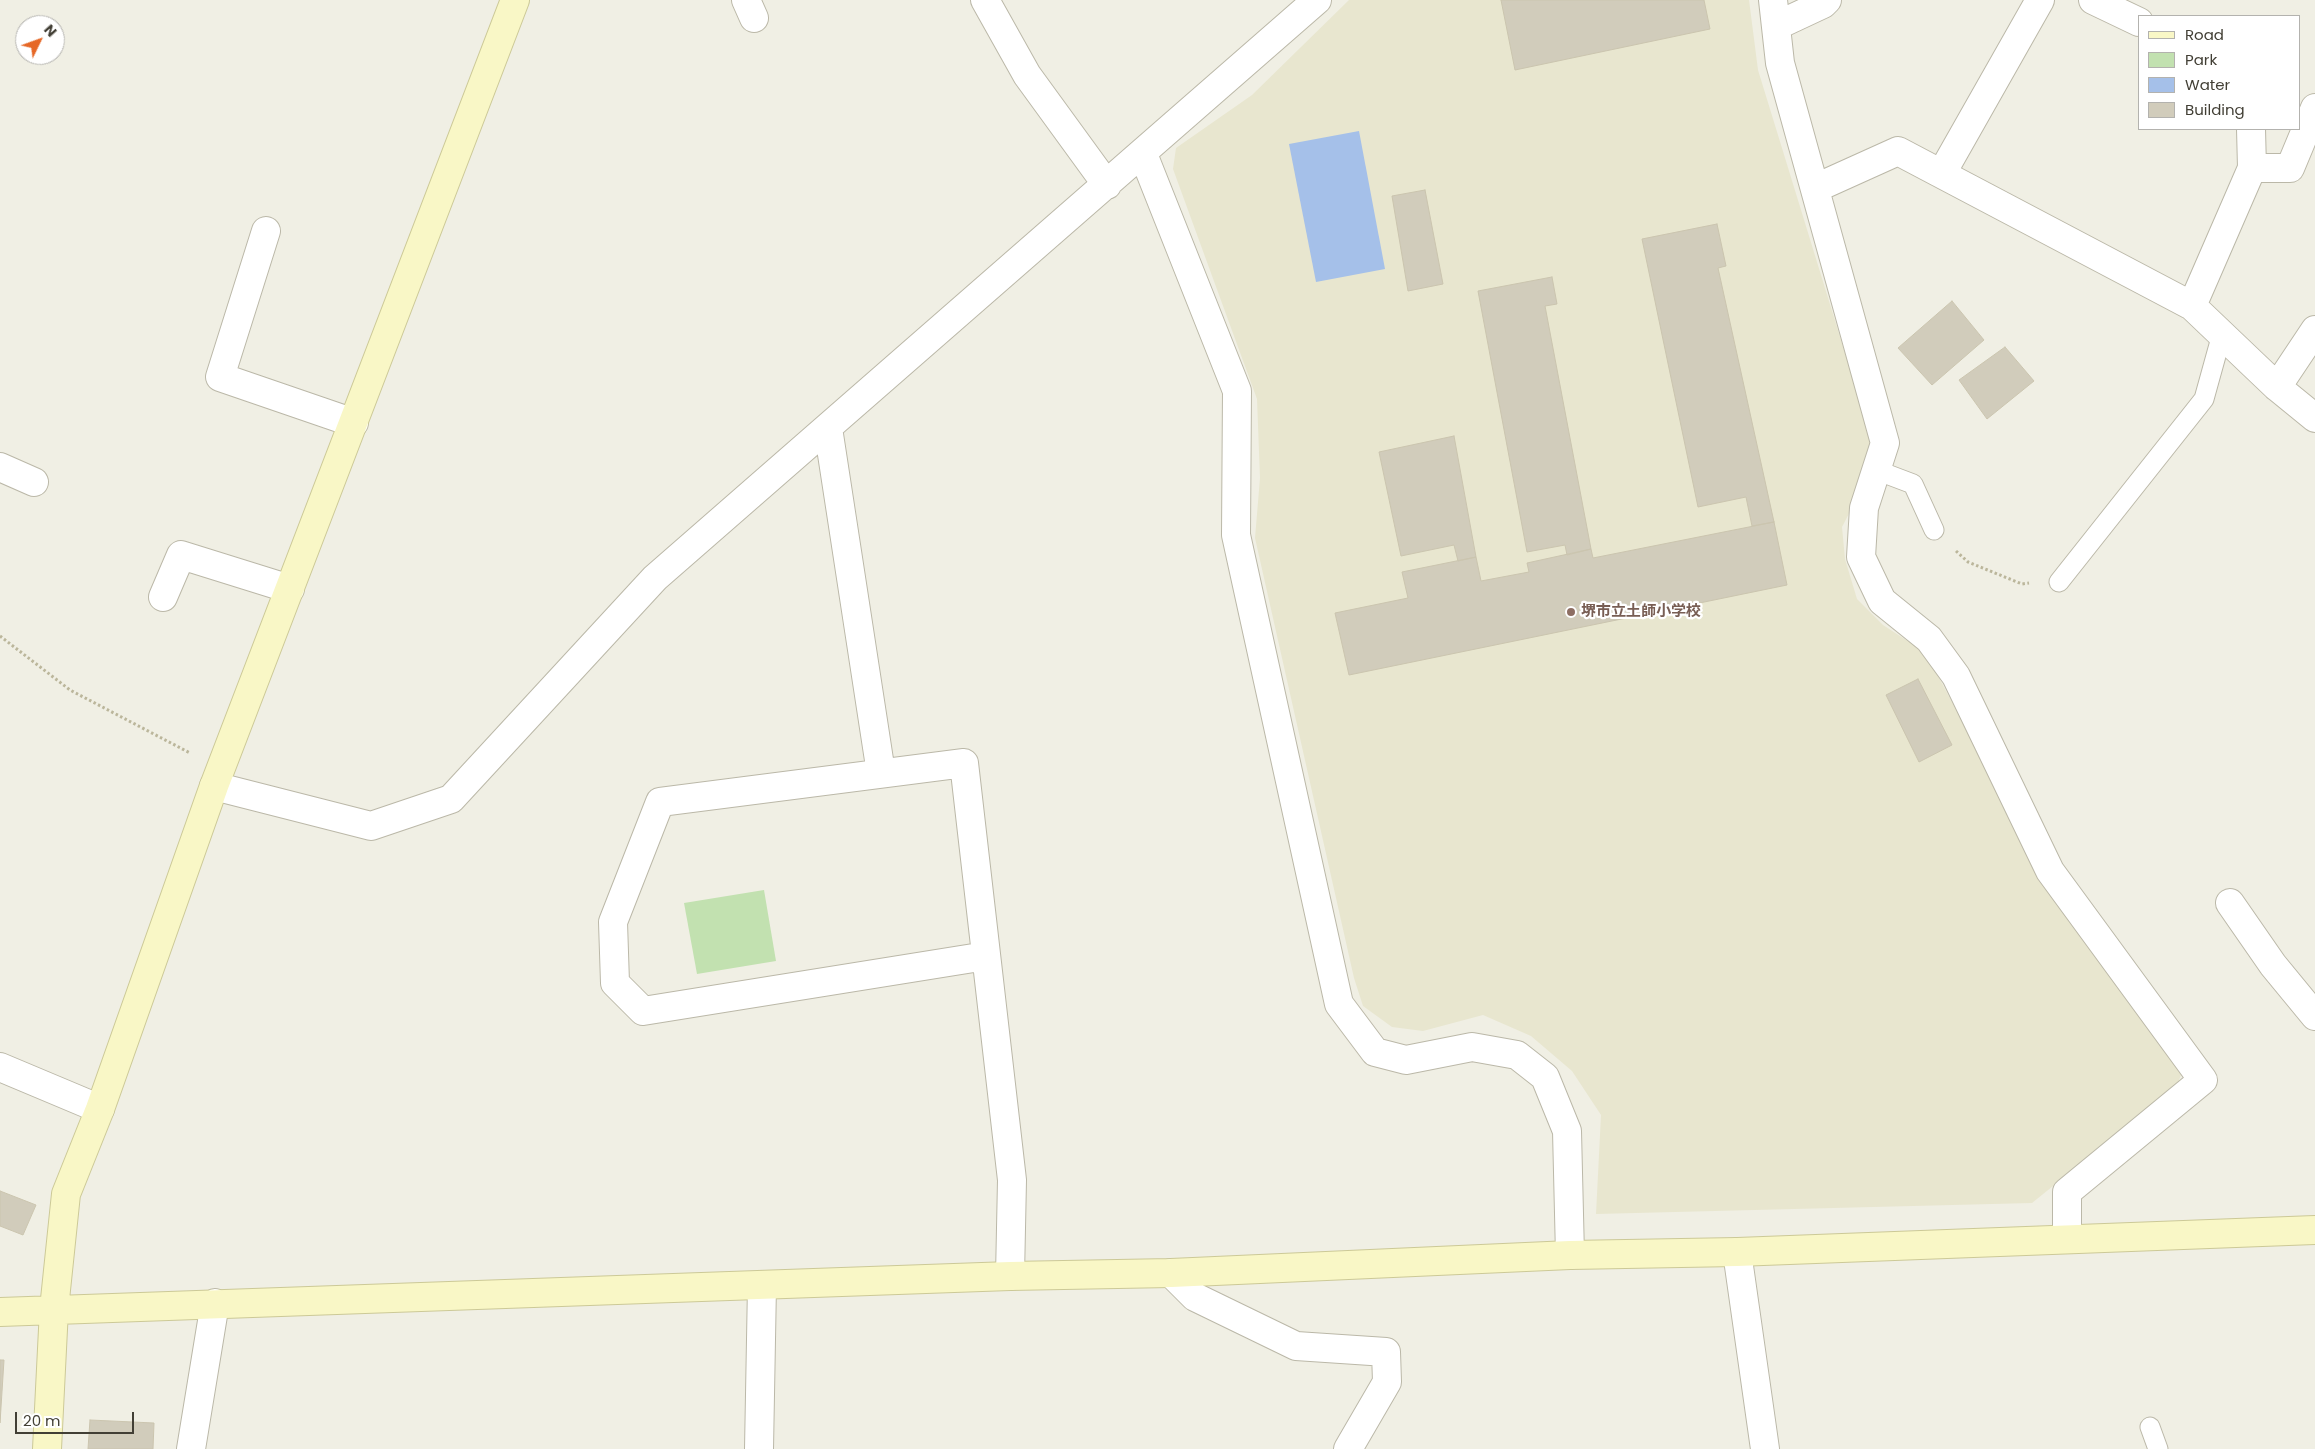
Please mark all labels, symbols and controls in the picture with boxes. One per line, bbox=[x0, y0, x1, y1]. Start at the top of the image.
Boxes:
north arrow bbox=[15, 15, 65, 65]
legend bbox=[2138, 15, 2300, 130]
text: N bbox=[39, 20, 61, 41]
text: Road bbox=[2185, 24, 2224, 45]
text: Park bbox=[2185, 49, 2217, 70]
text: Water bbox=[2185, 74, 2230, 95]
text: Building bbox=[2185, 99, 2245, 120]
place label: 堺市立土師小学校 bbox=[1581, 603, 1701, 621]
marker: 堺市立土師小学校 bbox=[1565, 606, 1577, 618]
scale bar bbox=[18, 1402, 136, 1434]
text: 20 m bbox=[23, 1410, 61, 1431]

